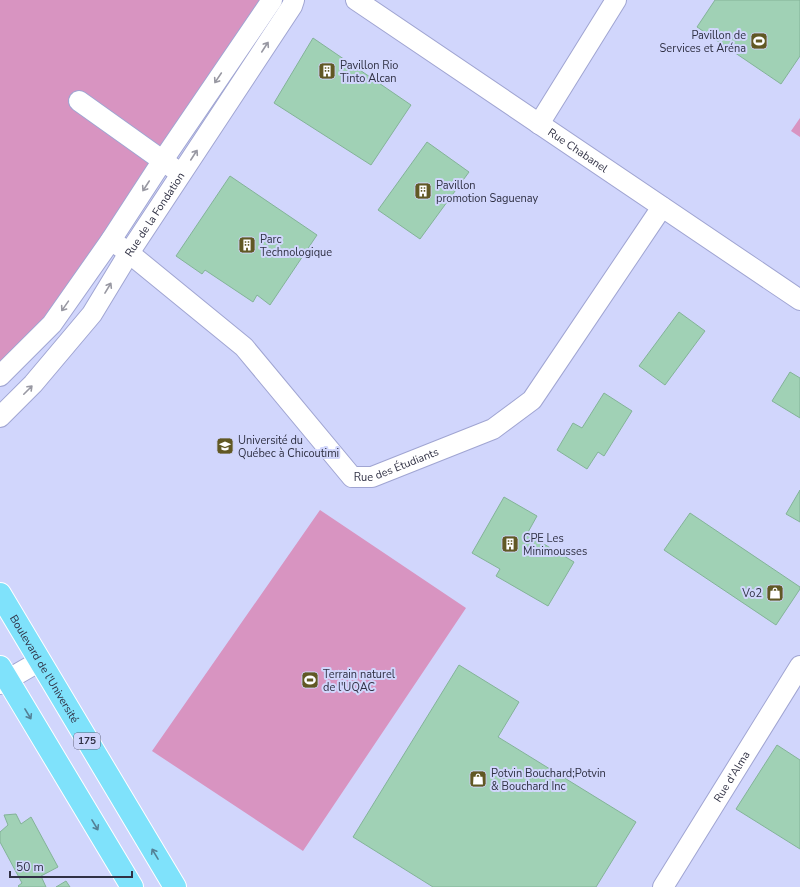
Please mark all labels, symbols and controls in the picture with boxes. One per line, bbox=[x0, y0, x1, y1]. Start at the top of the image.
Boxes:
place label: Pavillon de Services et Aréna bbox=[660, 28, 746, 56]
sports icon: Pavillon de Services et Aréna bbox=[749, 31, 769, 51]
one-way arrow bbox=[261, 41, 269, 52]
place label: Pavillon Rio Tinto Alcan bbox=[340, 58, 398, 86]
building icon: Pavillon Rio Tinto Alcan bbox=[317, 61, 337, 81]
one-way arrow bbox=[214, 73, 222, 84]
street label: Rue Chabanel bbox=[545, 124, 612, 176]
one-way arrow bbox=[190, 150, 198, 161]
street label: Rue de la Fondation bbox=[121, 169, 188, 259]
place label: Pavillon promotion Saguenay bbox=[436, 178, 539, 206]
one-way arrow bbox=[141, 180, 149, 192]
building icon: Pavillon promotion Saguenay bbox=[413, 181, 433, 201]
place label: Parc Technologique bbox=[260, 232, 332, 260]
building icon: Parc Technologique bbox=[237, 235, 257, 255]
one-way arrow bbox=[104, 283, 112, 294]
one-way arrow bbox=[61, 300, 69, 311]
one-way arrow bbox=[23, 385, 33, 395]
place label: Université du Québec à Chicoutimi bbox=[238, 433, 339, 461]
school or university icon: Université du Québec à Chicoutimi bbox=[215, 436, 235, 456]
street label: Rue des Étudiants bbox=[354, 444, 441, 485]
place label: CPE Les Minimousses bbox=[523, 531, 587, 559]
building icon: CPE Les Minimousses bbox=[500, 534, 520, 554]
shop icon: Vo2 bbox=[765, 583, 785, 603]
place label: Vo2 bbox=[741, 586, 762, 601]
street label: Boulevard de l'Université bbox=[7, 612, 83, 726]
place label: Terrain naturel de l'UQAC bbox=[323, 667, 396, 695]
sports icon: Terrain naturel de l'UQAC bbox=[300, 670, 320, 690]
one-way arrow bbox=[25, 708, 33, 720]
road number: 175 bbox=[74, 733, 100, 749]
street label: Rue d'Alma bbox=[710, 748, 753, 805]
place label: Potvin Bouchard;Potvin & Bouchard Inc bbox=[491, 766, 606, 794]
shop icon: Potvin Bouchard;Potvin & Bouchard Inc bbox=[468, 769, 488, 789]
one-way arrow bbox=[92, 819, 100, 831]
one-way arrow bbox=[150, 848, 158, 860]
scale bar bbox=[10, 853, 132, 879]
text: 50 m bbox=[16, 859, 44, 875]

